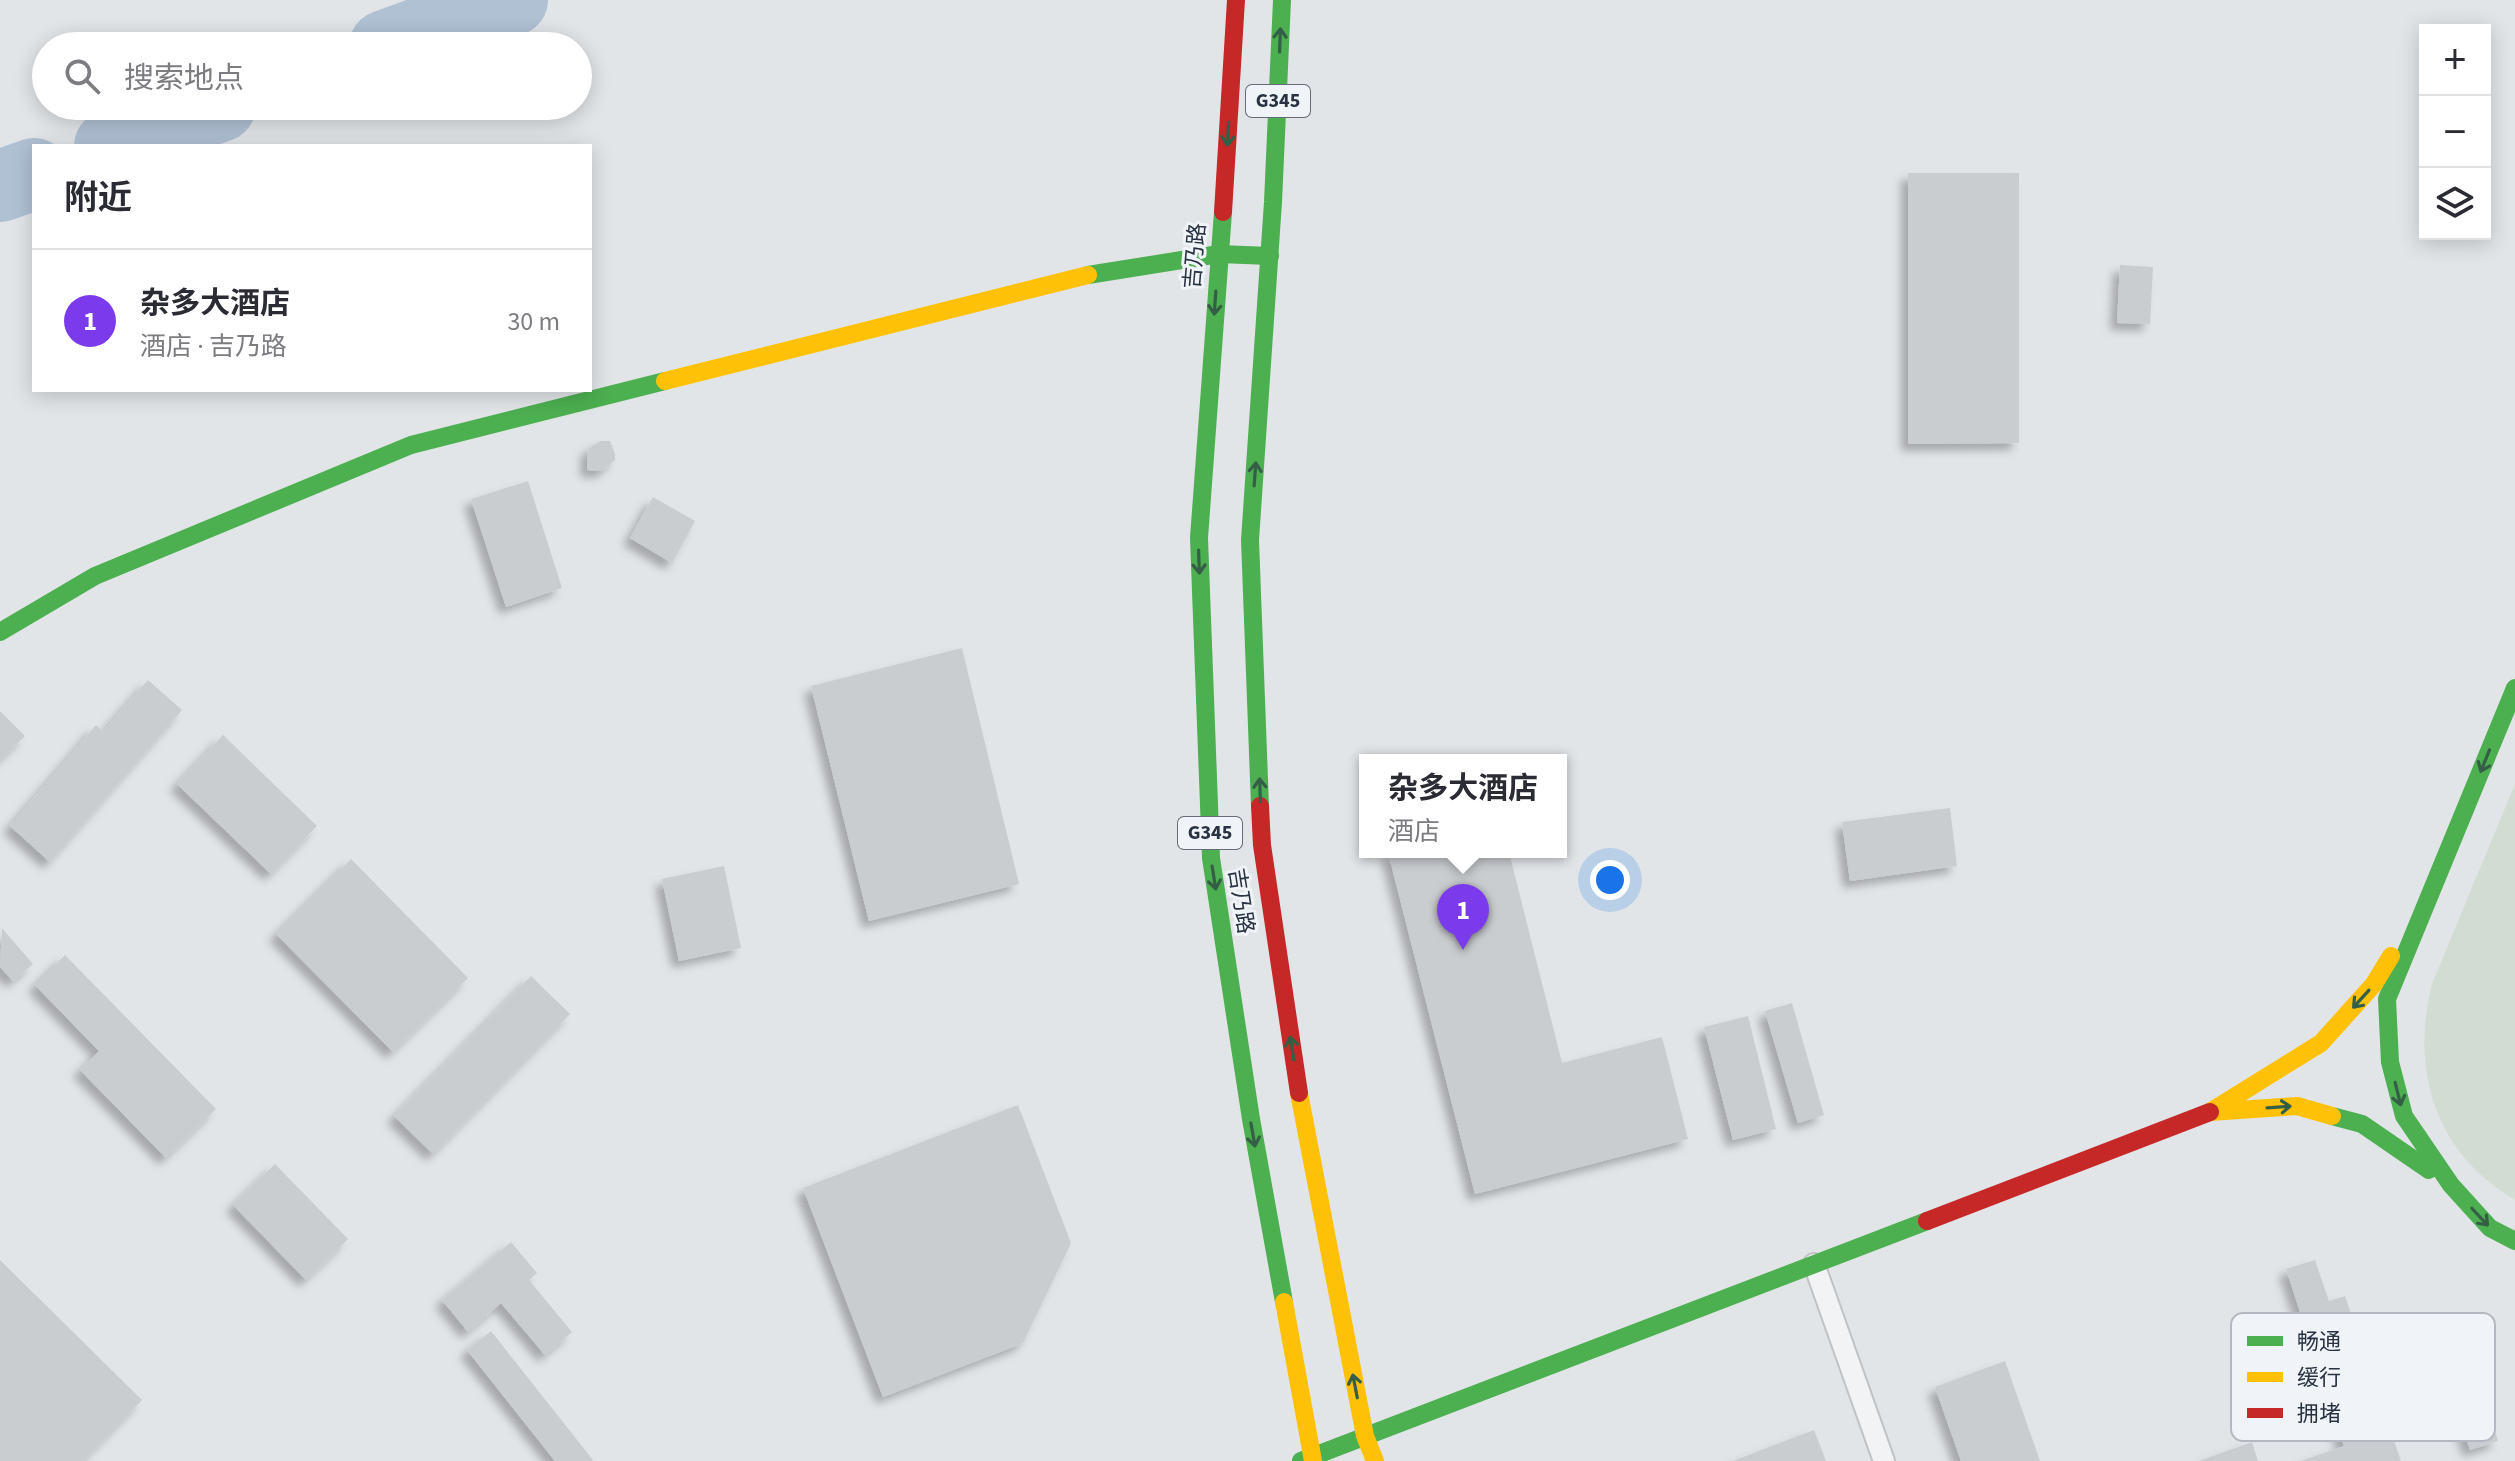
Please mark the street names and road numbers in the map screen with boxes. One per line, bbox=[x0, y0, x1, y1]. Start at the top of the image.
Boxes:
road number: G345 bbox=[1246, 85, 1310, 117]
street label: 吉乃路 bbox=[1176, 222, 1214, 290]
road number: G345 bbox=[1178, 817, 1242, 849]
street label: 吉乃路 bbox=[1220, 866, 1262, 936]

